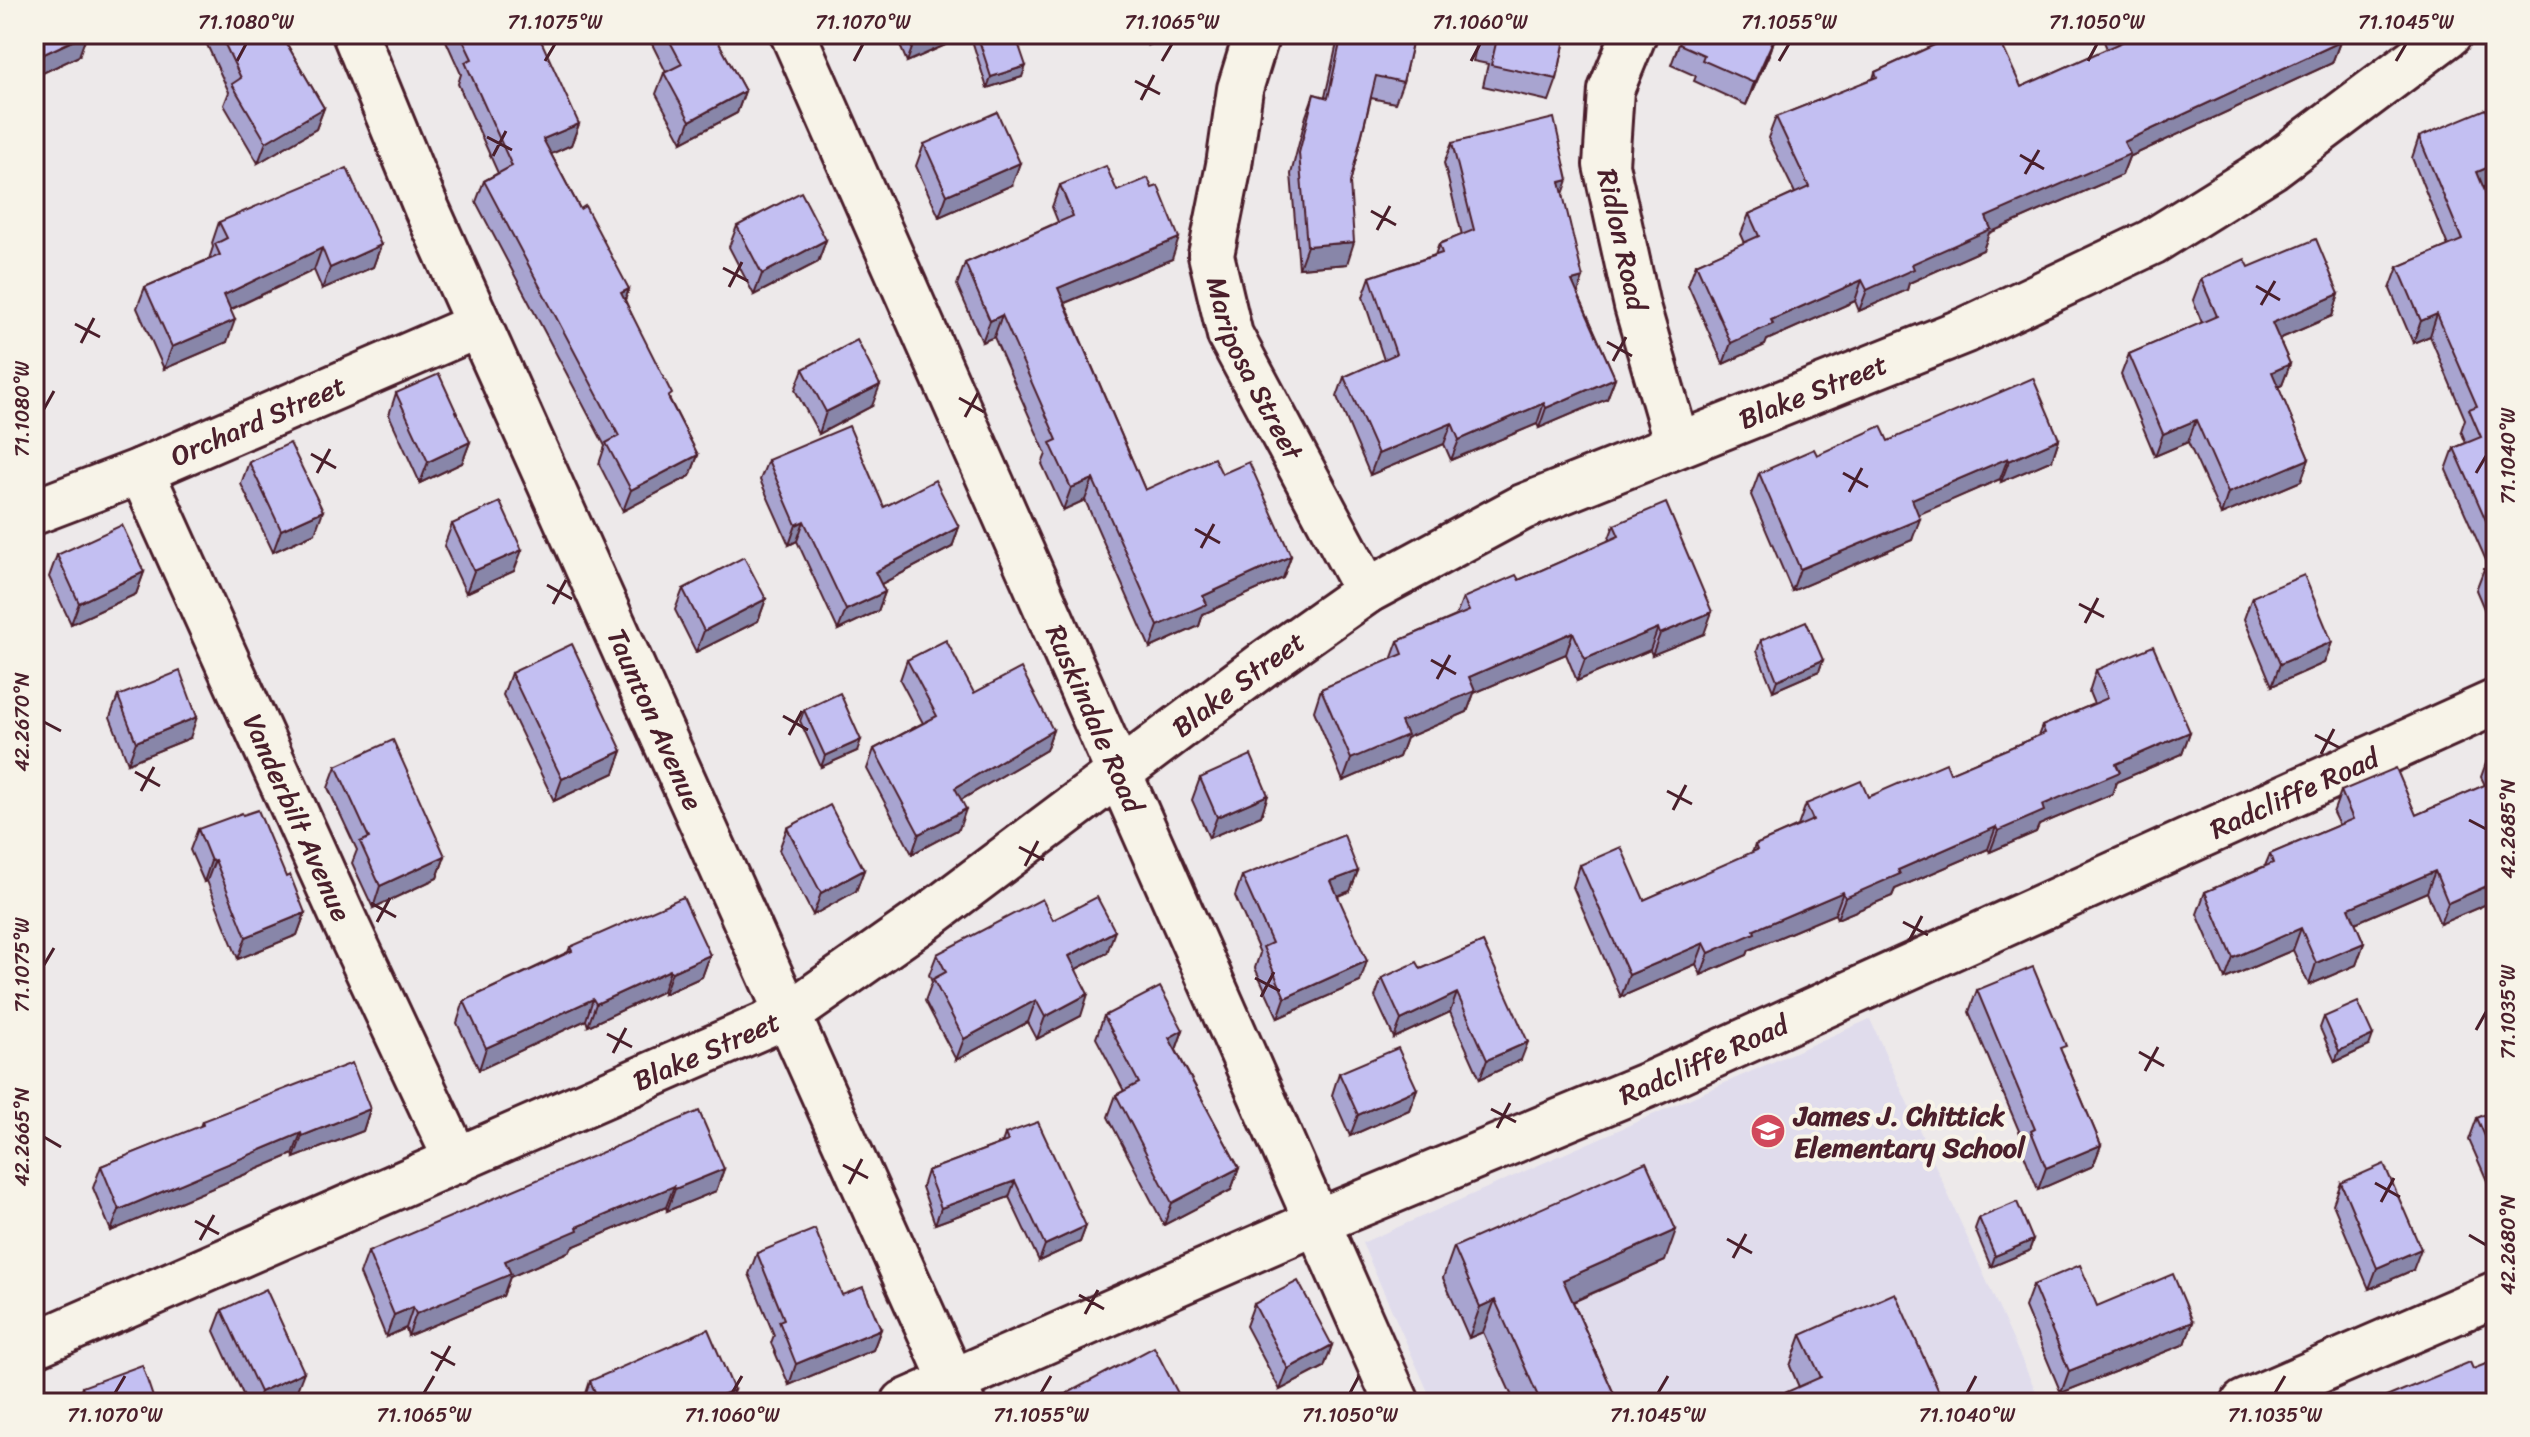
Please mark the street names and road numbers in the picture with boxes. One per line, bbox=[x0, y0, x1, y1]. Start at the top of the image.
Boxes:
street label: Ridlon Road bbox=[1583, 164, 1662, 317]
street label: Mariposa Street bbox=[1192, 271, 1318, 470]
street label: Blake Street bbox=[1731, 339, 1895, 443]
street label: Orchard Street bbox=[162, 361, 354, 480]
street label: Ruskindale Road bbox=[1032, 616, 1159, 822]
street label: Blake Street bbox=[1160, 617, 1315, 750]
street label: Taunton Avenue bbox=[593, 620, 718, 818]
street label: Vanderbilt Avenue bbox=[229, 705, 366, 929]
street label: Radcliffe Road bbox=[2201, 733, 2389, 853]
street label: Blake Street bbox=[625, 997, 788, 1105]
street label: Radcliffe Road bbox=[1611, 999, 1798, 1119]

